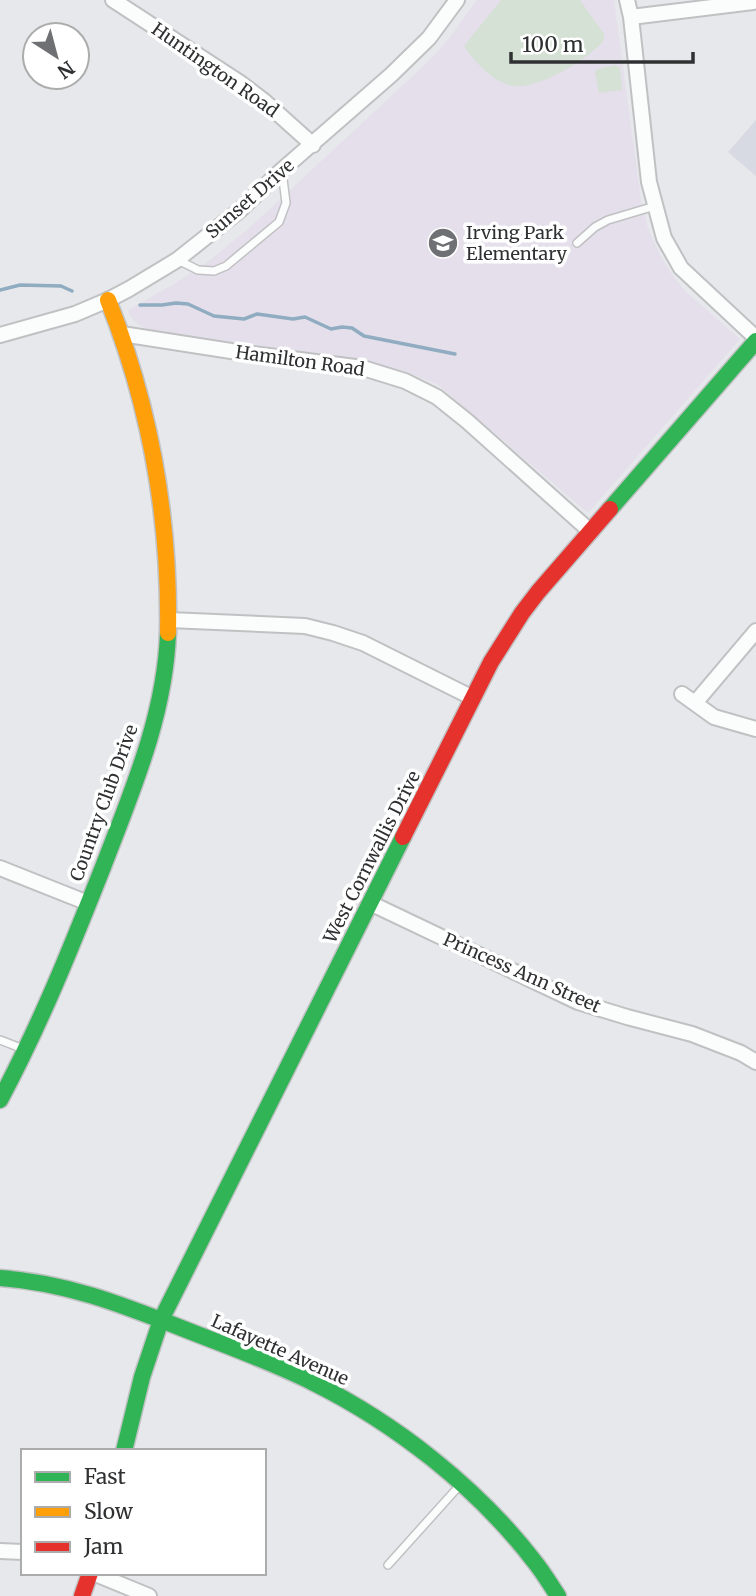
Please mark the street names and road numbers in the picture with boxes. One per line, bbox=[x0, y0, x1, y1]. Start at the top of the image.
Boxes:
street label: Huntington Road bbox=[147, 17, 283, 122]
street label: Sunset Drive bbox=[201, 154, 299, 243]
street label: Hamilton Road bbox=[234, 340, 366, 381]
street label: Country Club Drive bbox=[65, 721, 143, 884]
street label: West Cornwallis Drive bbox=[318, 767, 425, 948]
street label: Princess Ann Street bbox=[440, 927, 605, 1018]
street label: Lafayette Avenue bbox=[208, 1309, 352, 1390]

